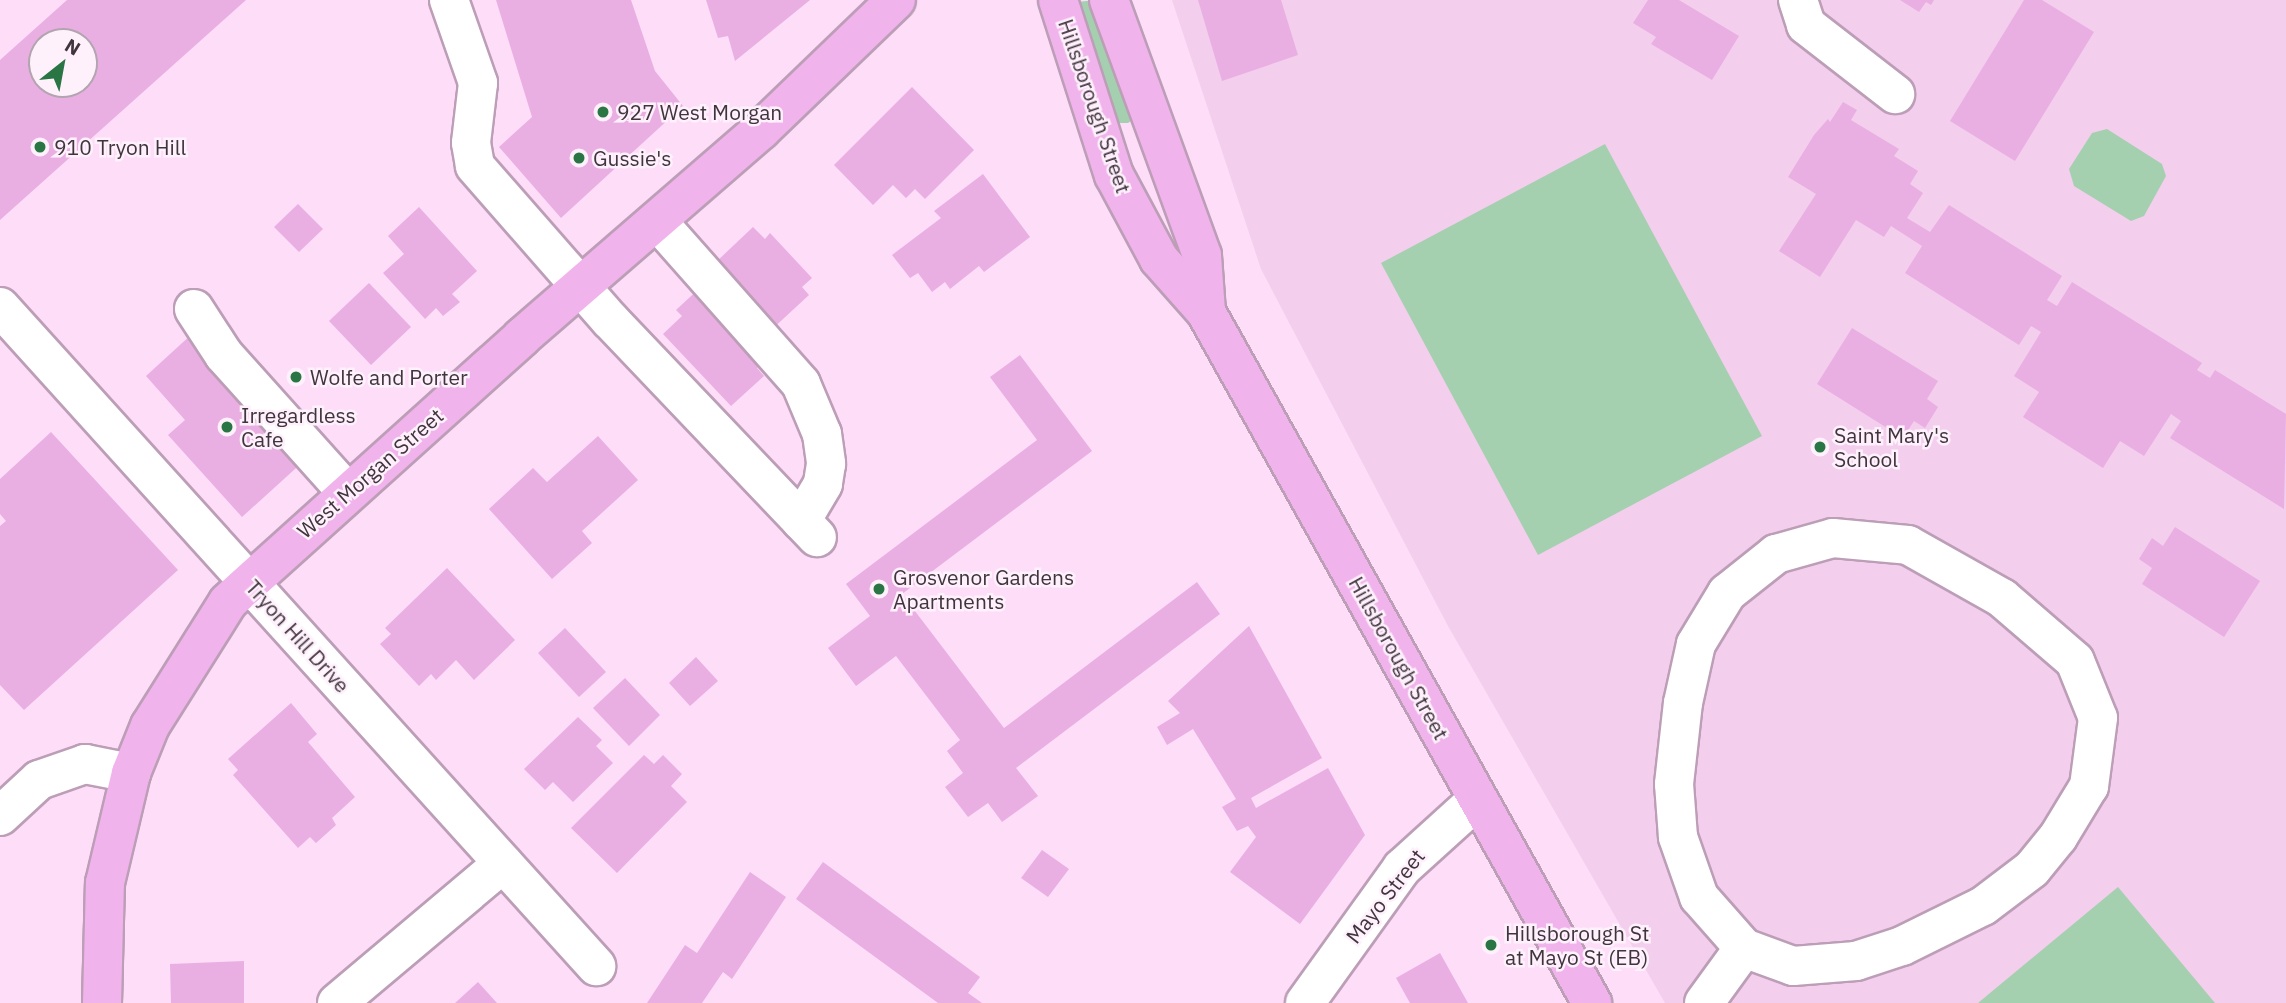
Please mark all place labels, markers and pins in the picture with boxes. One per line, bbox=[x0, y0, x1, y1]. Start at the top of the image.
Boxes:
place label: 927 West Morgan bbox=[617, 99, 782, 125]
marker: 927 West Morgan bbox=[595, 104, 611, 120]
place label: 910 Tryon Hill bbox=[54, 134, 186, 160]
marker: 910 Tryon Hill bbox=[32, 139, 48, 155]
place label: Gussie's bbox=[593, 145, 672, 171]
marker: Gussie's bbox=[571, 150, 587, 166]
place label: Wolfe and Porter bbox=[310, 364, 468, 390]
marker: Wolfe and Porter bbox=[288, 369, 304, 385]
place label: Irregardless Cafe bbox=[241, 402, 356, 452]
marker: Irregardless Cafe bbox=[219, 419, 235, 435]
place label: Saint Mary's School bbox=[1834, 422, 1949, 472]
marker: Saint Mary's School bbox=[1812, 439, 1828, 455]
place label: Grosvenor Gardens Apartments bbox=[893, 564, 1074, 614]
marker: Grosvenor Gardens Apartments bbox=[871, 581, 887, 597]
place label: Hillsborough St at Mayo St (EB) bbox=[1505, 920, 1649, 970]
marker: Hillsborough St at Mayo St (EB) bbox=[1483, 937, 1499, 953]

